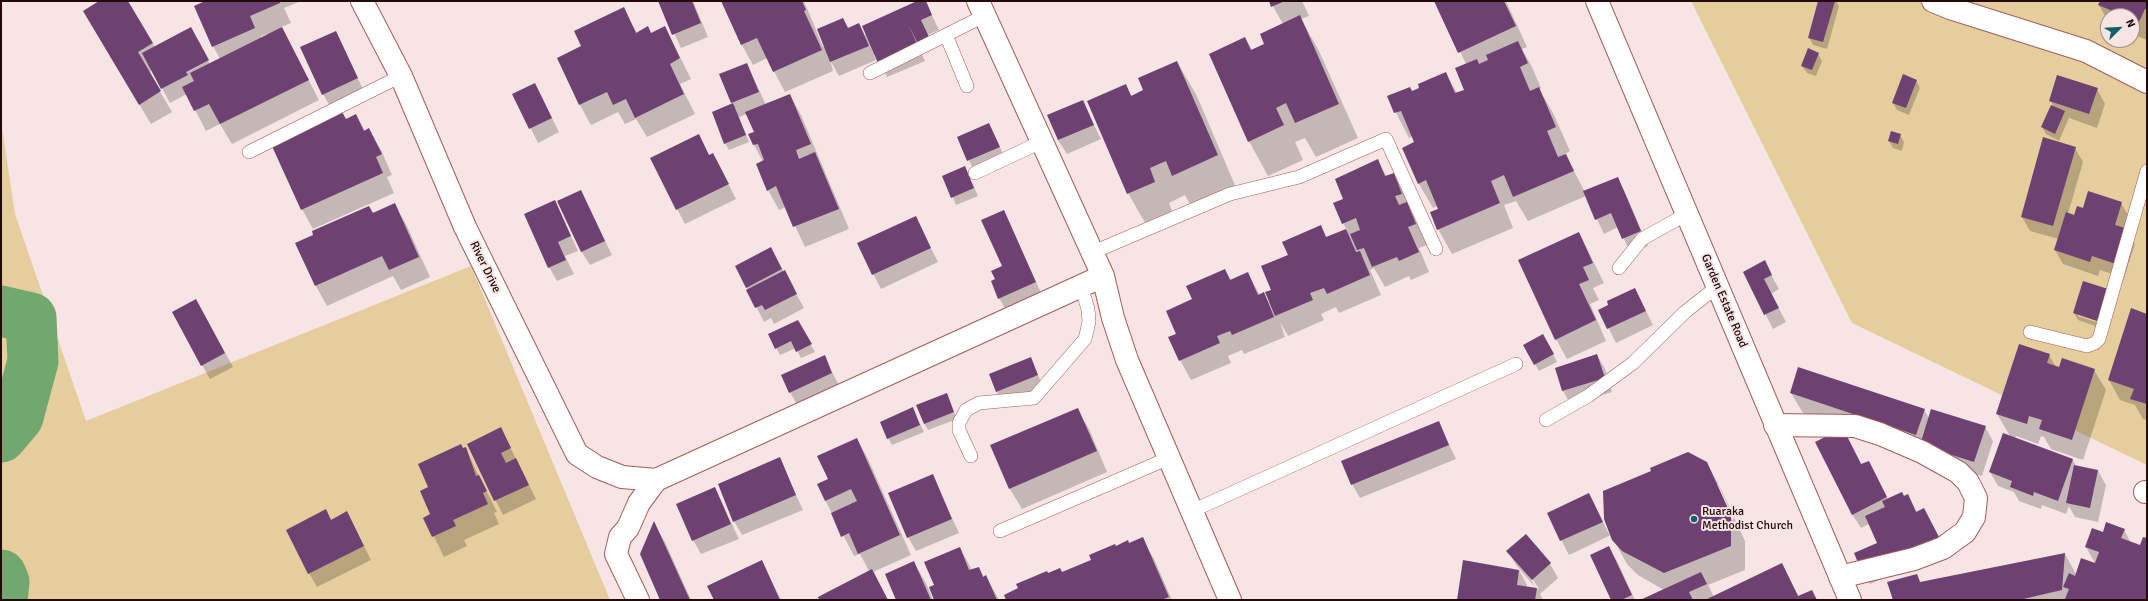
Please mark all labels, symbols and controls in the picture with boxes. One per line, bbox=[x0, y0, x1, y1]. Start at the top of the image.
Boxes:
north arrow bbox=[2100, 8, 2140, 48]
text: N bbox=[2123, 17, 2138, 29]
street label: River Drive bbox=[466, 239, 504, 295]
street label: Garden Estate Road bbox=[1698, 252, 1750, 350]
place label: Ruaraka Methodist Church bbox=[1702, 505, 1793, 533]
marker: Ruaraka Methodist Church bbox=[1689, 514, 1699, 524]

